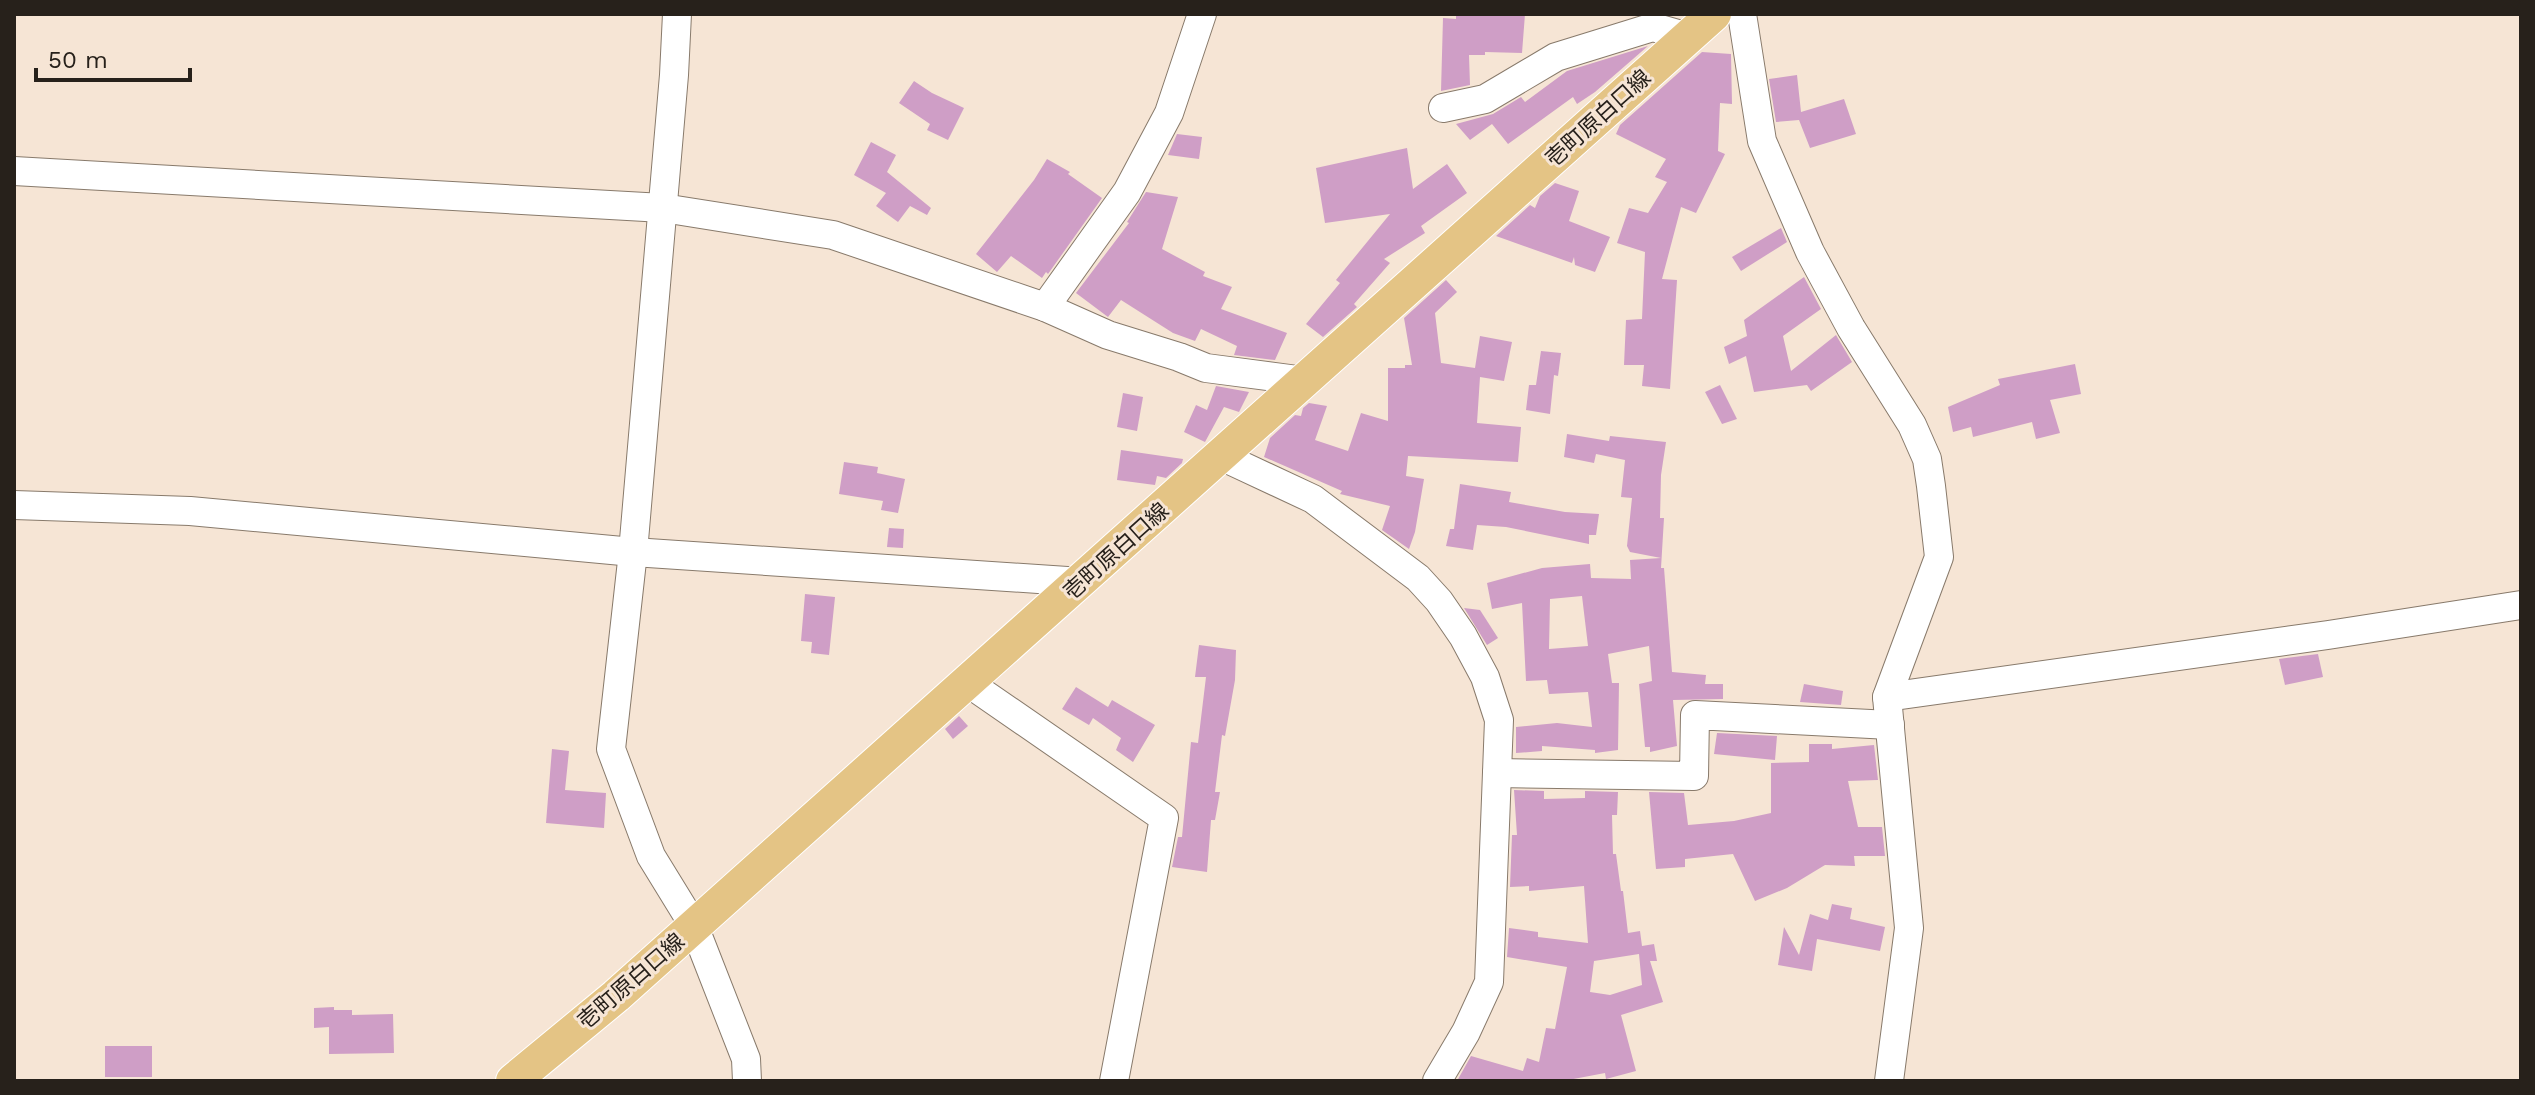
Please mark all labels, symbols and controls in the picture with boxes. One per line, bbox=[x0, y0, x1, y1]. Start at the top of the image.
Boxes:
scale bar bbox=[36, 32, 190, 82]
text: 50 m bbox=[48, 46, 108, 74]
street label: 壱町原白口線 bbox=[1541, 65, 1655, 171]
street label: 壱町原白口線 bbox=[1059, 498, 1173, 604]
street label: 壱町原白口線 bbox=[573, 928, 689, 1034]

